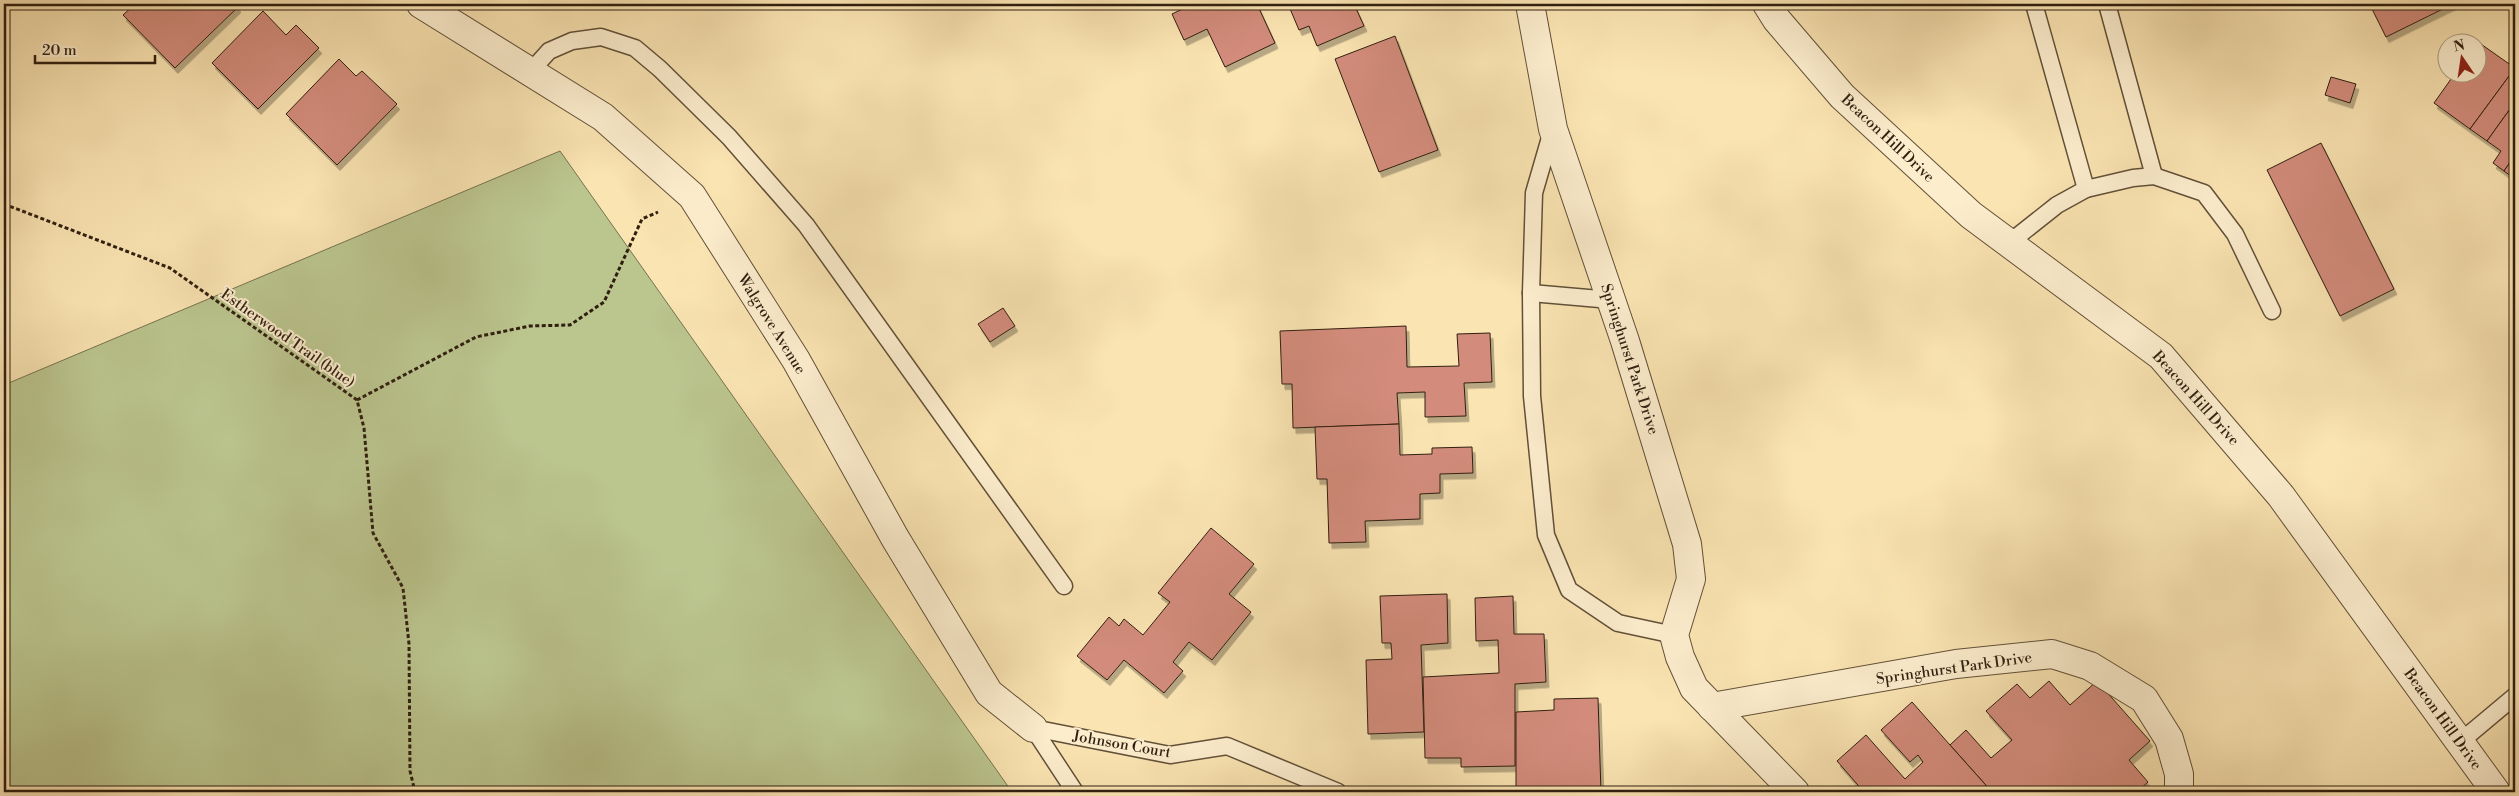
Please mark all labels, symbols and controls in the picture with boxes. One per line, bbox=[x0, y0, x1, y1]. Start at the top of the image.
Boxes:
scale bar bbox=[35, 32, 155, 64]
north arrow bbox=[2436, 32, 2486, 82]
text: N bbox=[2452, 36, 2467, 56]
text: 20 m bbox=[42, 41, 77, 60]
street label: Beacon Hill Drive bbox=[1836, 90, 1938, 187]
street label: Walgrove Avenue bbox=[733, 270, 810, 378]
street label: Springhurst Park Drive bbox=[1596, 281, 1663, 437]
street label: Estherwood Trail (blue) bbox=[217, 285, 359, 392]
street label: Beacon Hill Drive bbox=[2147, 346, 2243, 450]
street label: Springhurst Park Drive bbox=[1875, 648, 2033, 689]
street label: Beacon Hill Drive bbox=[2399, 664, 2486, 774]
street label: Johnson Court bbox=[1070, 726, 1173, 763]

